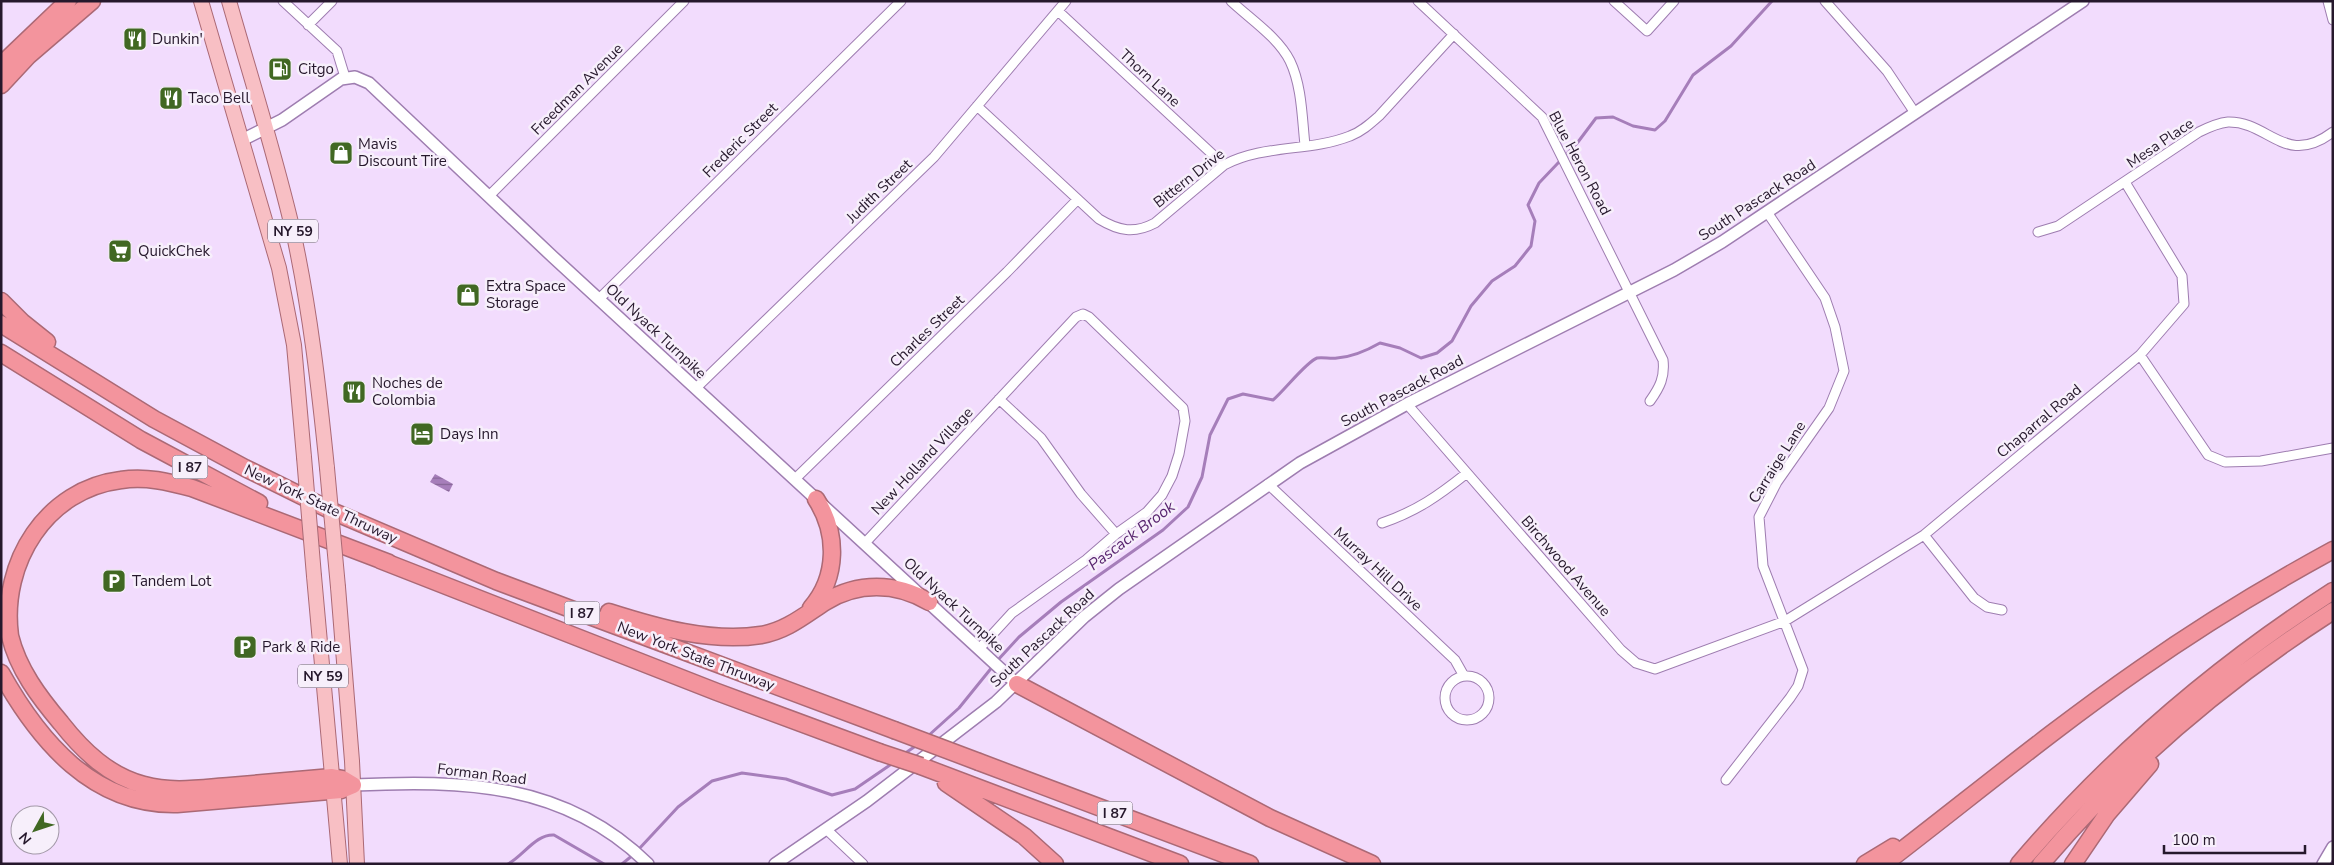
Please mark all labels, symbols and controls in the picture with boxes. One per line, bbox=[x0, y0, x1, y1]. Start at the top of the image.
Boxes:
restaurant icon: Dunkin' bbox=[122, 26, 148, 52]
place label: Dunkin' bbox=[152, 29, 203, 49]
street label: Freedman Avenue bbox=[527, 39, 627, 139]
street label: Thorn Lane bbox=[1115, 45, 1185, 111]
fuel station icon: Citgo bbox=[267, 56, 293, 82]
place label: Citgo bbox=[298, 59, 334, 79]
restaurant icon: Taco Bell bbox=[158, 85, 184, 111]
place label: Taco Bell bbox=[188, 88, 250, 108]
street label: Frederic Street bbox=[698, 98, 782, 182]
street label: Blue Heron Road bbox=[1544, 107, 1616, 219]
street label: Mesa Place bbox=[2123, 113, 2197, 173]
place label: Mavis Discount Tire bbox=[358, 134, 447, 171]
shop icon: Mavis Discount Tire bbox=[328, 140, 354, 166]
street label: Bittern Drive bbox=[1149, 144, 1229, 212]
street label: Judith Street bbox=[841, 154, 917, 228]
street label: South Pascack Road bbox=[1695, 155, 1819, 245]
road number: NY 59 bbox=[268, 220, 318, 242]
supermarket icon: QuickChek bbox=[107, 238, 133, 264]
place label: QuickChek bbox=[138, 241, 210, 261]
place label: Extra Space Storage bbox=[486, 276, 566, 313]
street label: Old Nyack Turnpike bbox=[601, 279, 711, 383]
shop icon: Extra Space Storage bbox=[455, 282, 481, 308]
street label: Charles Street bbox=[885, 290, 969, 372]
street label: South Pascack Road bbox=[1337, 350, 1467, 432]
place label: Noches de Colombia bbox=[372, 373, 443, 410]
restaurant icon: Noches de Colombia bbox=[341, 379, 367, 405]
street label: Chaparral Road bbox=[1992, 380, 2086, 462]
street label: New Holland Village bbox=[867, 403, 977, 519]
street label: Carraige Lane bbox=[1744, 417, 1810, 507]
hotel icon: Days Inn bbox=[409, 421, 435, 447]
place label: Days Inn bbox=[440, 424, 499, 444]
road number: I 87 bbox=[172, 456, 208, 478]
street label: New York State Thruway bbox=[241, 460, 401, 548]
water label: Pascack Brook bbox=[1084, 495, 1180, 576]
street label: Birchwood Avenue bbox=[1517, 511, 1615, 621]
street label: Murray Hill Drive bbox=[1329, 523, 1427, 615]
street label: Old Nyack Turnpike bbox=[899, 553, 1009, 657]
parking icon: Tandem Lot bbox=[101, 568, 127, 594]
place label: Tandem Lot bbox=[132, 571, 212, 591]
street label: South Pascack Road bbox=[985, 584, 1099, 692]
road number: I 87 bbox=[564, 602, 600, 624]
street label: New York State Thruway bbox=[614, 617, 778, 695]
parking icon: Park & Ride bbox=[232, 634, 258, 660]
place label: Park & Ride bbox=[262, 637, 340, 657]
road number: NY 59 bbox=[298, 664, 348, 688]
street label: Forman Road bbox=[436, 759, 528, 789]
road number: I 87 bbox=[1098, 801, 1132, 824]
north arrow bbox=[10, 805, 60, 855]
scale bar bbox=[2164, 822, 2305, 854]
text: N bbox=[15, 828, 36, 848]
text: 100 m bbox=[2172, 830, 2216, 850]

